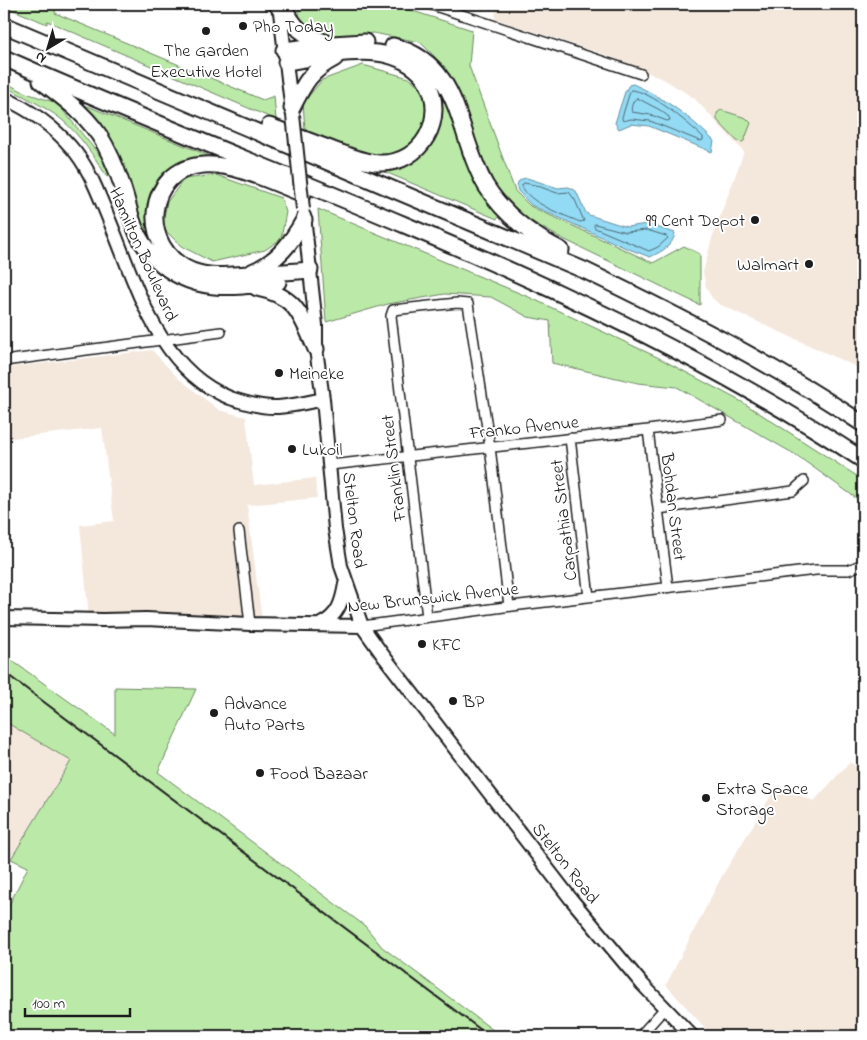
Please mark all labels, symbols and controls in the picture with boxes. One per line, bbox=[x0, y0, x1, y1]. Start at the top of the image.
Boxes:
place label: Pho Today bbox=[253, 15, 334, 41]
marker: Pho Today bbox=[237, 20, 249, 32]
north arrow bbox=[22, 22, 72, 72]
marker: The Garden Executive Hotel bbox=[200, 25, 212, 37]
place label: The Garden Executive Hotel bbox=[150, 39, 262, 86]
text: N bbox=[31, 46, 51, 68]
street label: Hamilton Boulevard bbox=[101, 184, 183, 326]
place label: 99 Cent Depot bbox=[646, 209, 745, 235]
marker: 99 Cent Depot bbox=[749, 214, 761, 226]
place label: Walmart bbox=[737, 253, 799, 279]
marker: Walmart bbox=[803, 258, 815, 270]
place label: Meineke bbox=[289, 362, 345, 388]
marker: Meineke bbox=[273, 367, 285, 379]
street label: Franko Avenue bbox=[467, 410, 581, 448]
street label: Franklin Street bbox=[376, 413, 415, 524]
place label: Lukoil bbox=[302, 438, 342, 464]
marker: Lukoil bbox=[286, 443, 298, 455]
street label: Bohdan Street bbox=[652, 451, 692, 562]
street label: Carpathia Street bbox=[545, 458, 585, 582]
street label: Stelton Road bbox=[334, 471, 372, 570]
street label: New Brunswick Avenue bbox=[346, 577, 521, 621]
place label: KFC bbox=[432, 633, 461, 659]
marker: KFC bbox=[416, 638, 428, 650]
place label: BP bbox=[462, 690, 485, 716]
place label: Advance Auto Parts bbox=[224, 692, 305, 739]
marker: BP bbox=[447, 695, 459, 707]
marker: Advance Auto Parts bbox=[208, 707, 220, 719]
place label: Food Bazaar bbox=[269, 762, 368, 788]
marker: Food Bazaar bbox=[254, 767, 266, 779]
place label: Extra Space Storage bbox=[716, 777, 809, 825]
marker: Extra Space Storage bbox=[700, 792, 712, 804]
street label: Stelton Road bbox=[524, 818, 604, 910]
scale bar bbox=[25, 985, 130, 1017]
text: 100 m bbox=[32, 993, 65, 1015]

